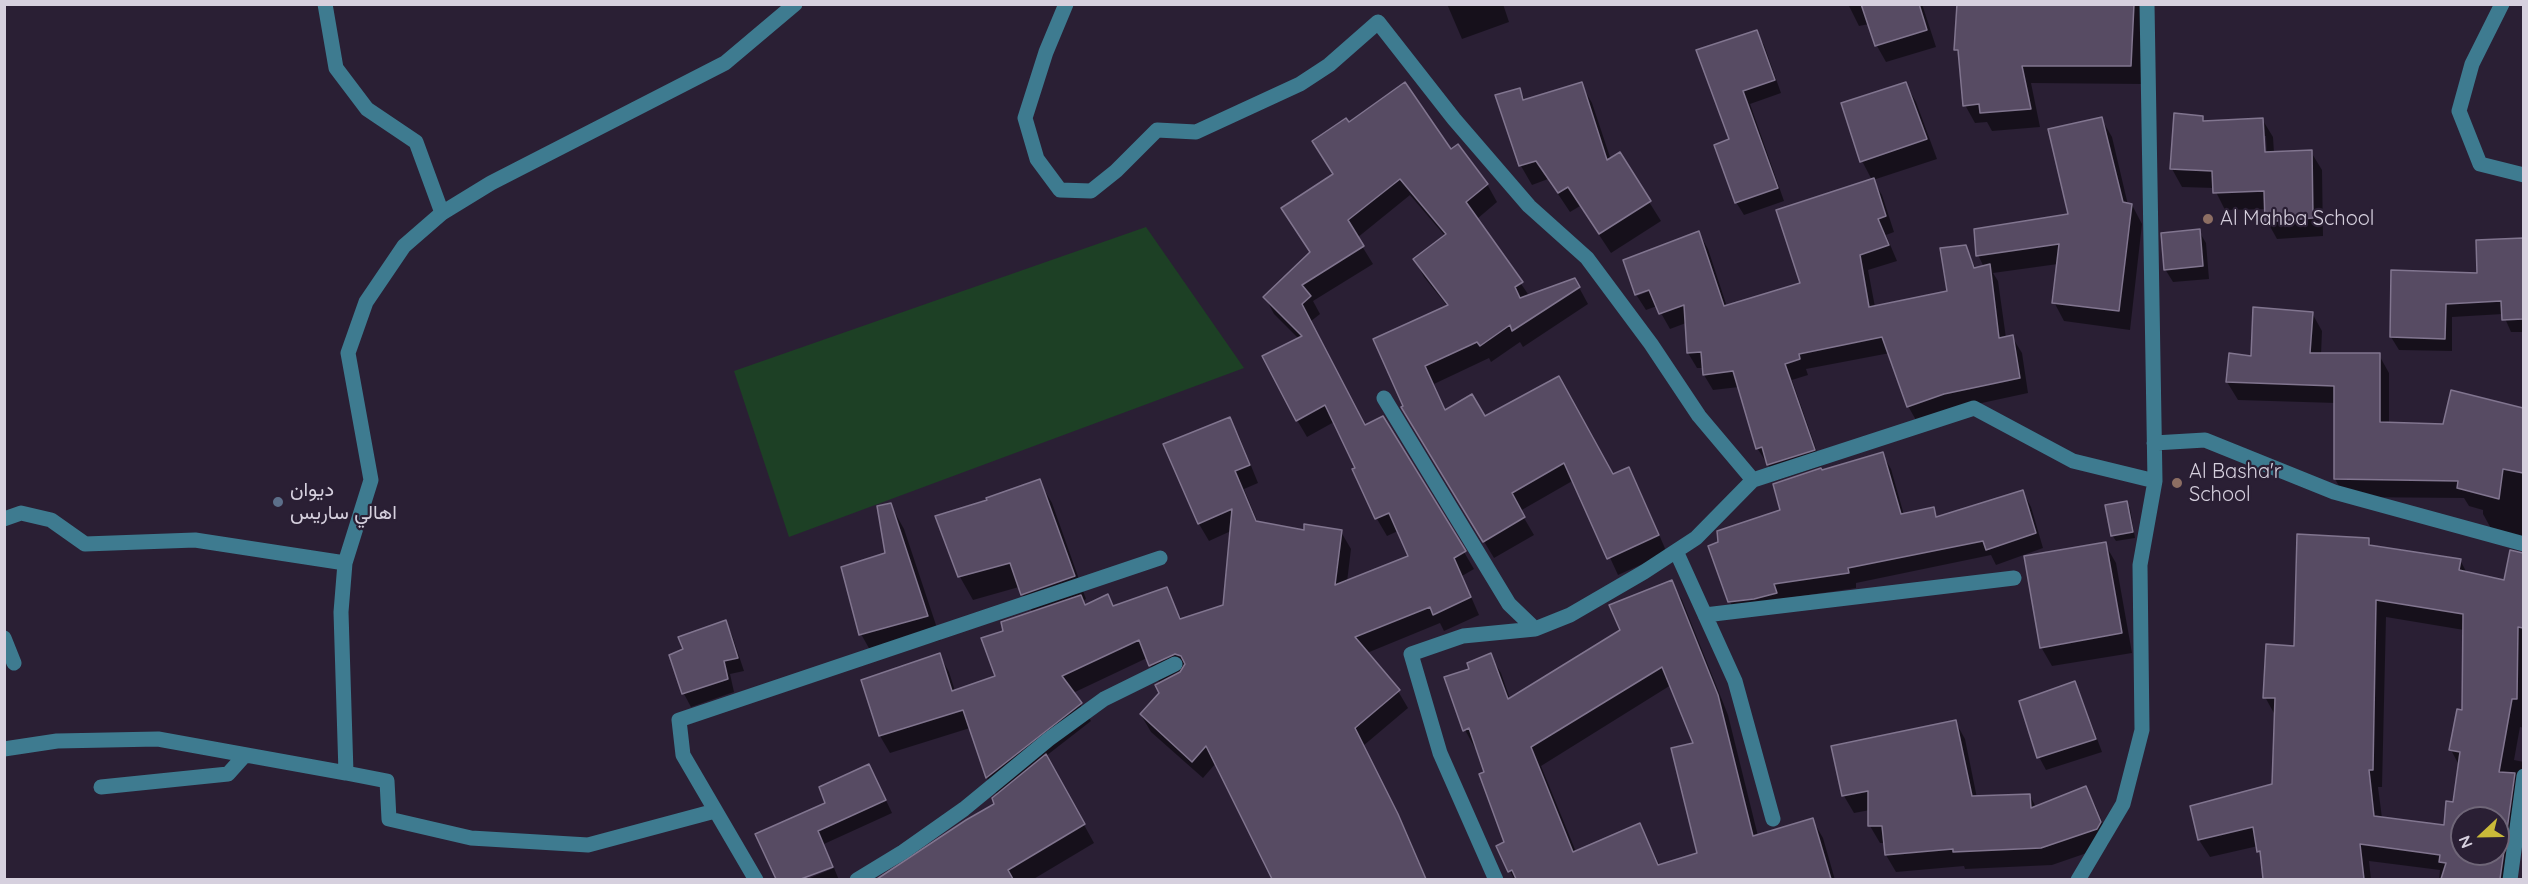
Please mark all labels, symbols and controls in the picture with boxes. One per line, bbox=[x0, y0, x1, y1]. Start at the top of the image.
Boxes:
place label: Al Mahba School bbox=[2220, 207, 2374, 231]
marker: Al Mahba School bbox=[2201, 212, 2215, 226]
place label: Al Basha'r School bbox=[2189, 460, 2282, 507]
marker: Al Basha'r School bbox=[2170, 476, 2184, 490]
place label: ديوان اهالي ساريس bbox=[290, 478, 397, 525]
marker: ديوان اهالي ساريس bbox=[271, 495, 285, 509]
north arrow bbox=[2450, 806, 2510, 866]
text: N bbox=[2454, 833, 2477, 851]

